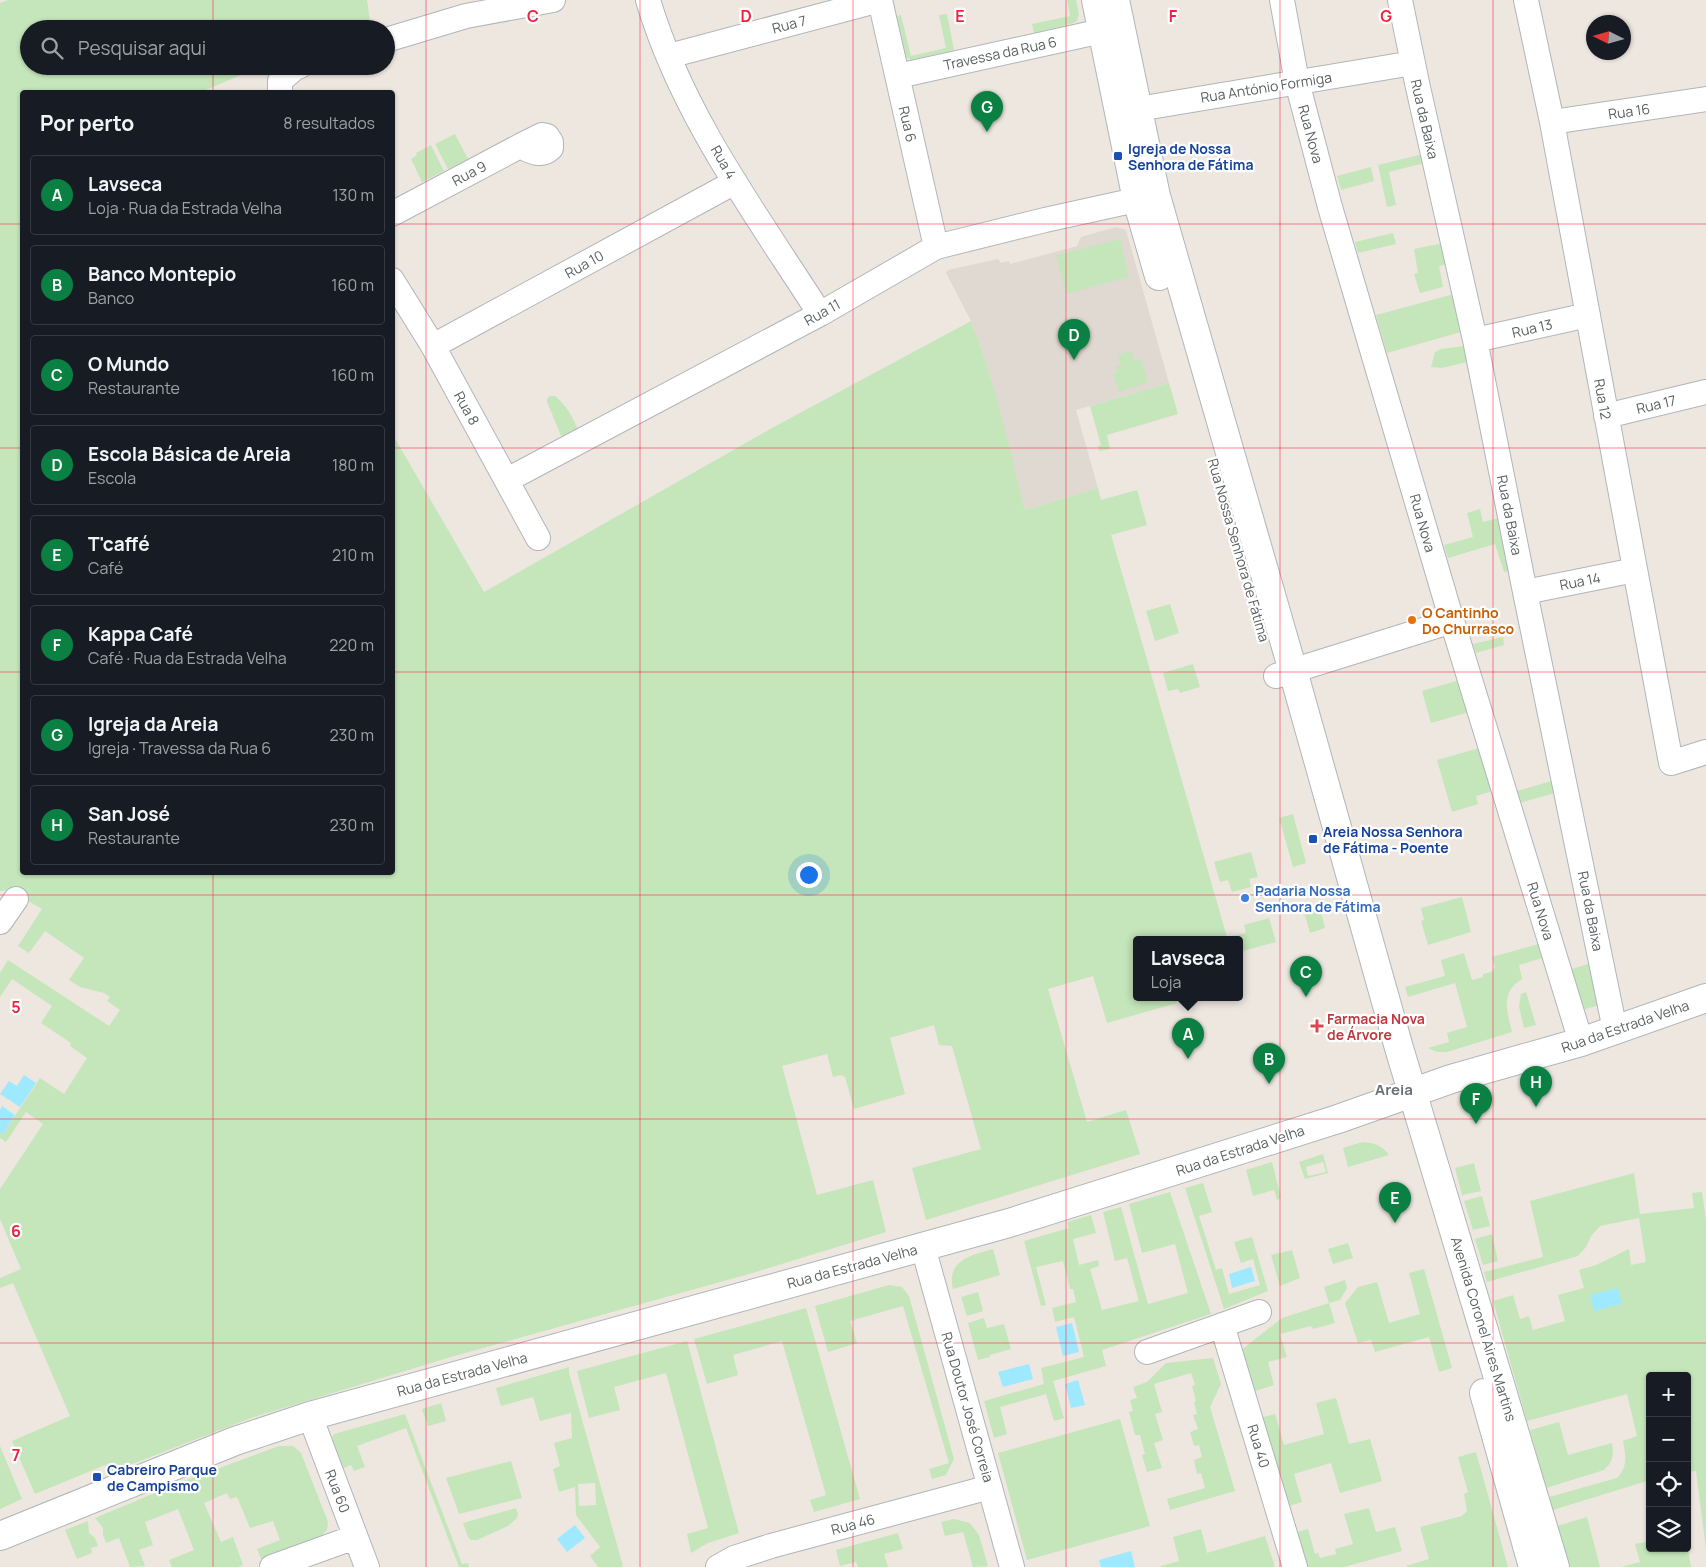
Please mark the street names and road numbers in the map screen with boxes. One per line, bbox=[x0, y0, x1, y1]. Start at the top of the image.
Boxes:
street label: Rua 7 bbox=[770, 10, 808, 38]
street label: Travessa da Rua 6 bbox=[942, 32, 1058, 74]
street label: Rua António Formiga bbox=[1199, 67, 1333, 107]
street label: Rua da Baixa bbox=[1407, 77, 1443, 161]
street label: Rua 16 bbox=[1607, 99, 1651, 123]
street label: Rua Nova bbox=[1294, 103, 1328, 165]
street label: Rua 6 bbox=[895, 104, 921, 144]
street label: Rua 4 bbox=[707, 142, 741, 182]
street label: Rua 9 bbox=[448, 156, 490, 190]
street label: Rua 10 bbox=[561, 246, 607, 282]
street label: Rua 11 bbox=[800, 294, 844, 330]
street label: Rua 13 bbox=[1510, 314, 1554, 342]
street label: Rua 12 bbox=[1590, 377, 1616, 421]
street label: Rua 8 bbox=[450, 388, 484, 428]
street label: Rua 17 bbox=[1634, 390, 1678, 418]
street label: Rua Nossa Senhora de Fátima bbox=[1204, 456, 1274, 644]
street label: Rua da Baixa bbox=[1493, 473, 1527, 557]
street label: Rua Nova bbox=[1406, 492, 1440, 554]
street label: Rua 14 bbox=[1558, 568, 1602, 594]
street label: Rua da Baixa bbox=[1574, 869, 1608, 953]
street label: Rua Nova bbox=[1523, 880, 1559, 942]
street label: Rua da Estrada Velha bbox=[1559, 995, 1691, 1057]
street label: Rua da Estrada Velha bbox=[1173, 1120, 1307, 1180]
street label: Avenida Coronel Aires Martins bbox=[1447, 1234, 1521, 1424]
street label: Rua da Estrada Velha bbox=[785, 1239, 919, 1293]
street label: Rua Doutor José Correia bbox=[937, 1330, 999, 1484]
street label: Rua da Estrada Velha bbox=[395, 1347, 529, 1401]
street label: Rua 40 bbox=[1243, 1422, 1275, 1470]
street label: Rua 60 bbox=[321, 1467, 355, 1515]
street label: Rua 46 bbox=[829, 1509, 877, 1539]

